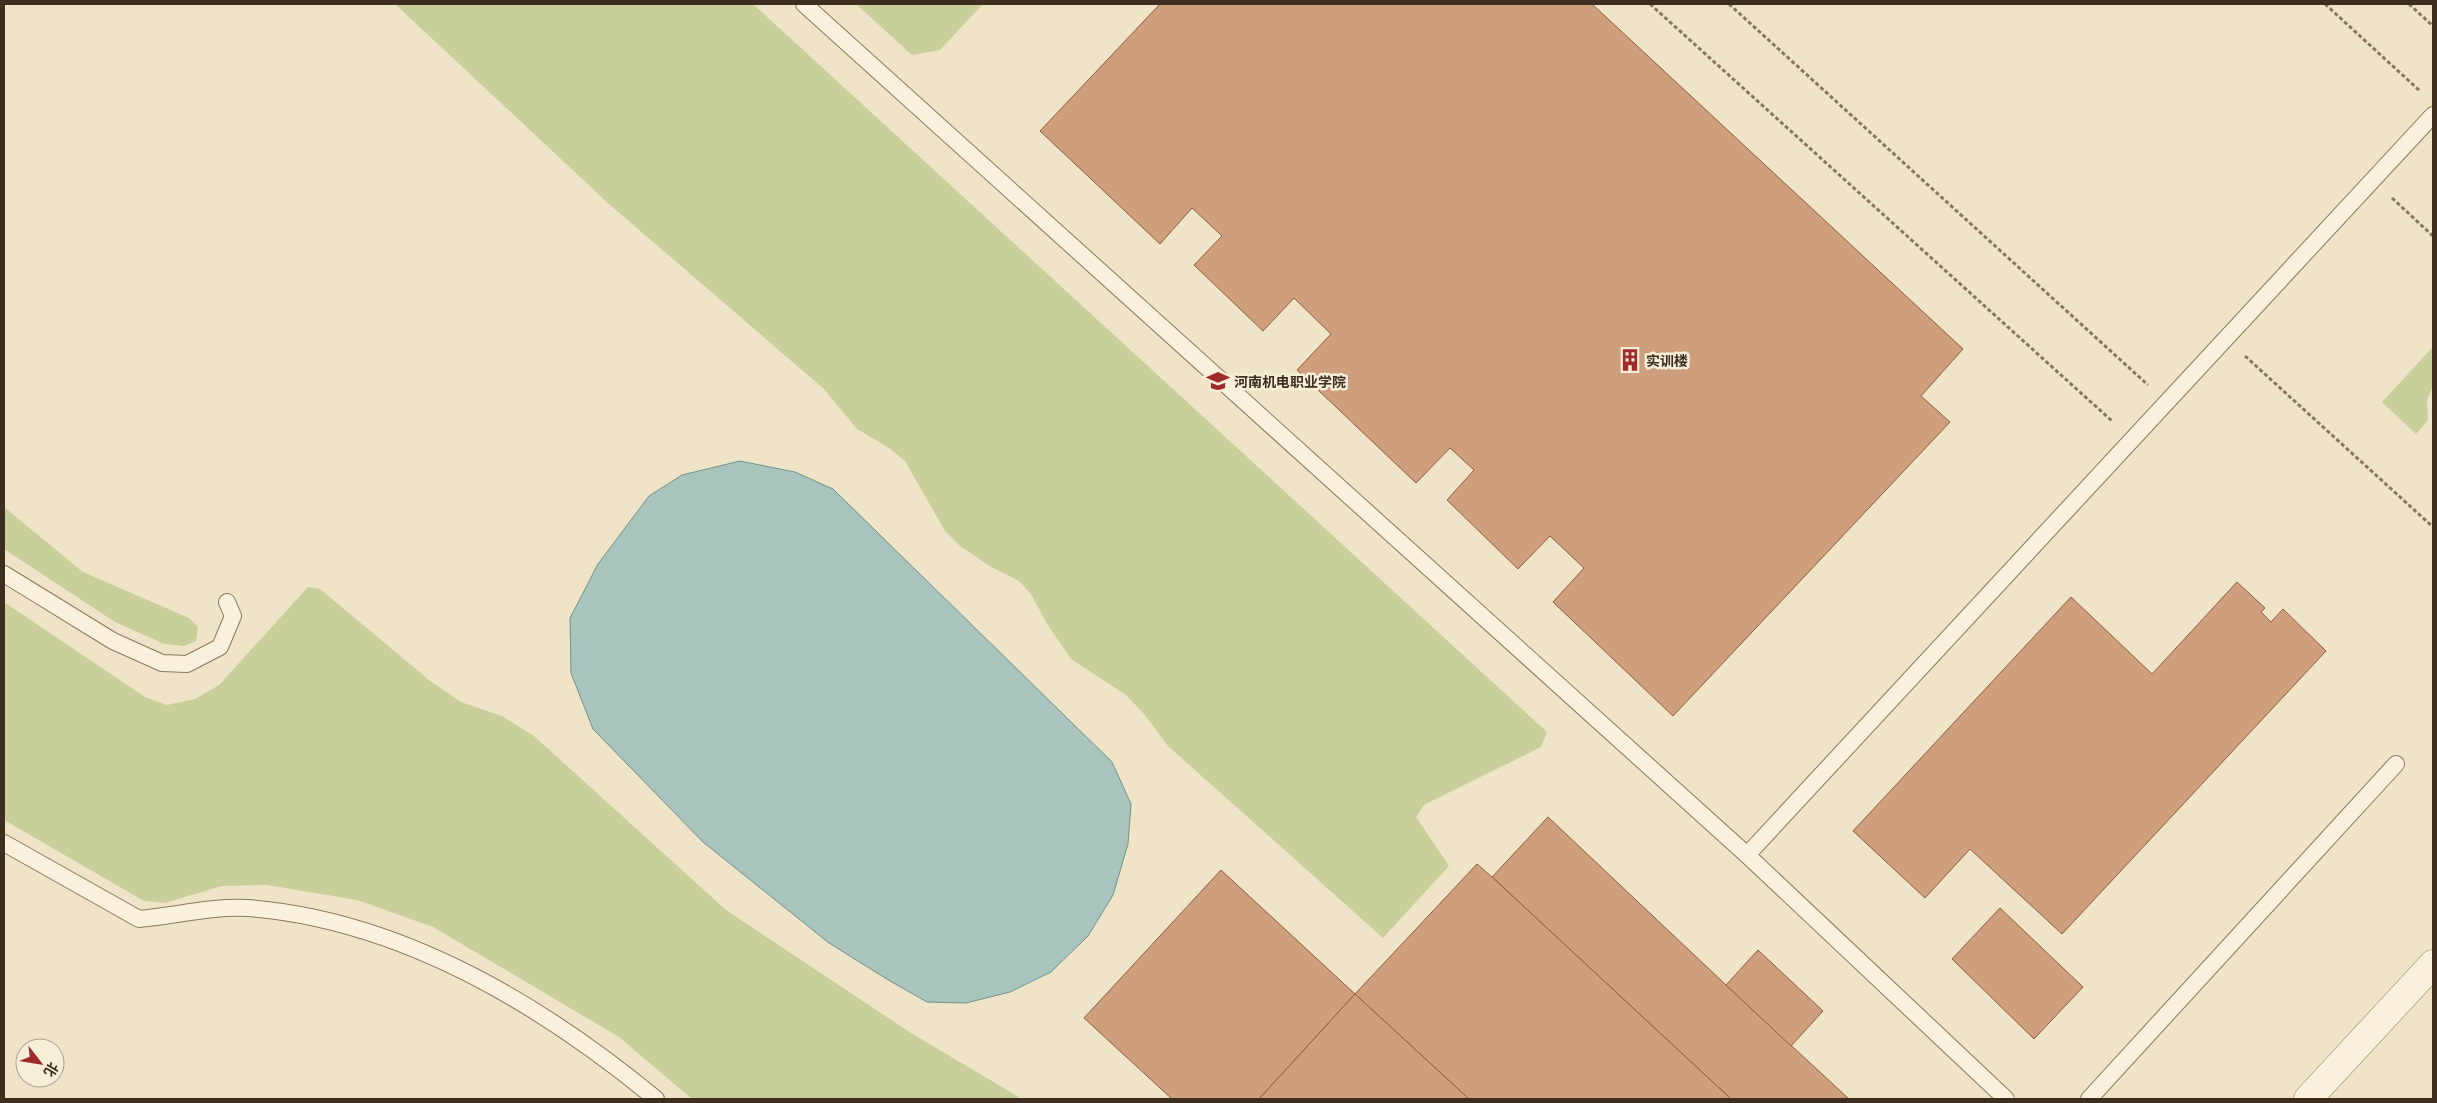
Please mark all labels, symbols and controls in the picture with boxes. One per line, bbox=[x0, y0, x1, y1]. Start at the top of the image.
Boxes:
building icon: 实训楼 bbox=[1617, 347, 1643, 373]
place label: 实训楼 bbox=[1646, 351, 1688, 370]
school or university icon: 河南机电职业学院 bbox=[1205, 368, 1231, 394]
place label: 河南机电职业学院 bbox=[1234, 372, 1346, 391]
north arrow bbox=[15, 1038, 65, 1088]
text: 北 bbox=[40, 1059, 63, 1081]

